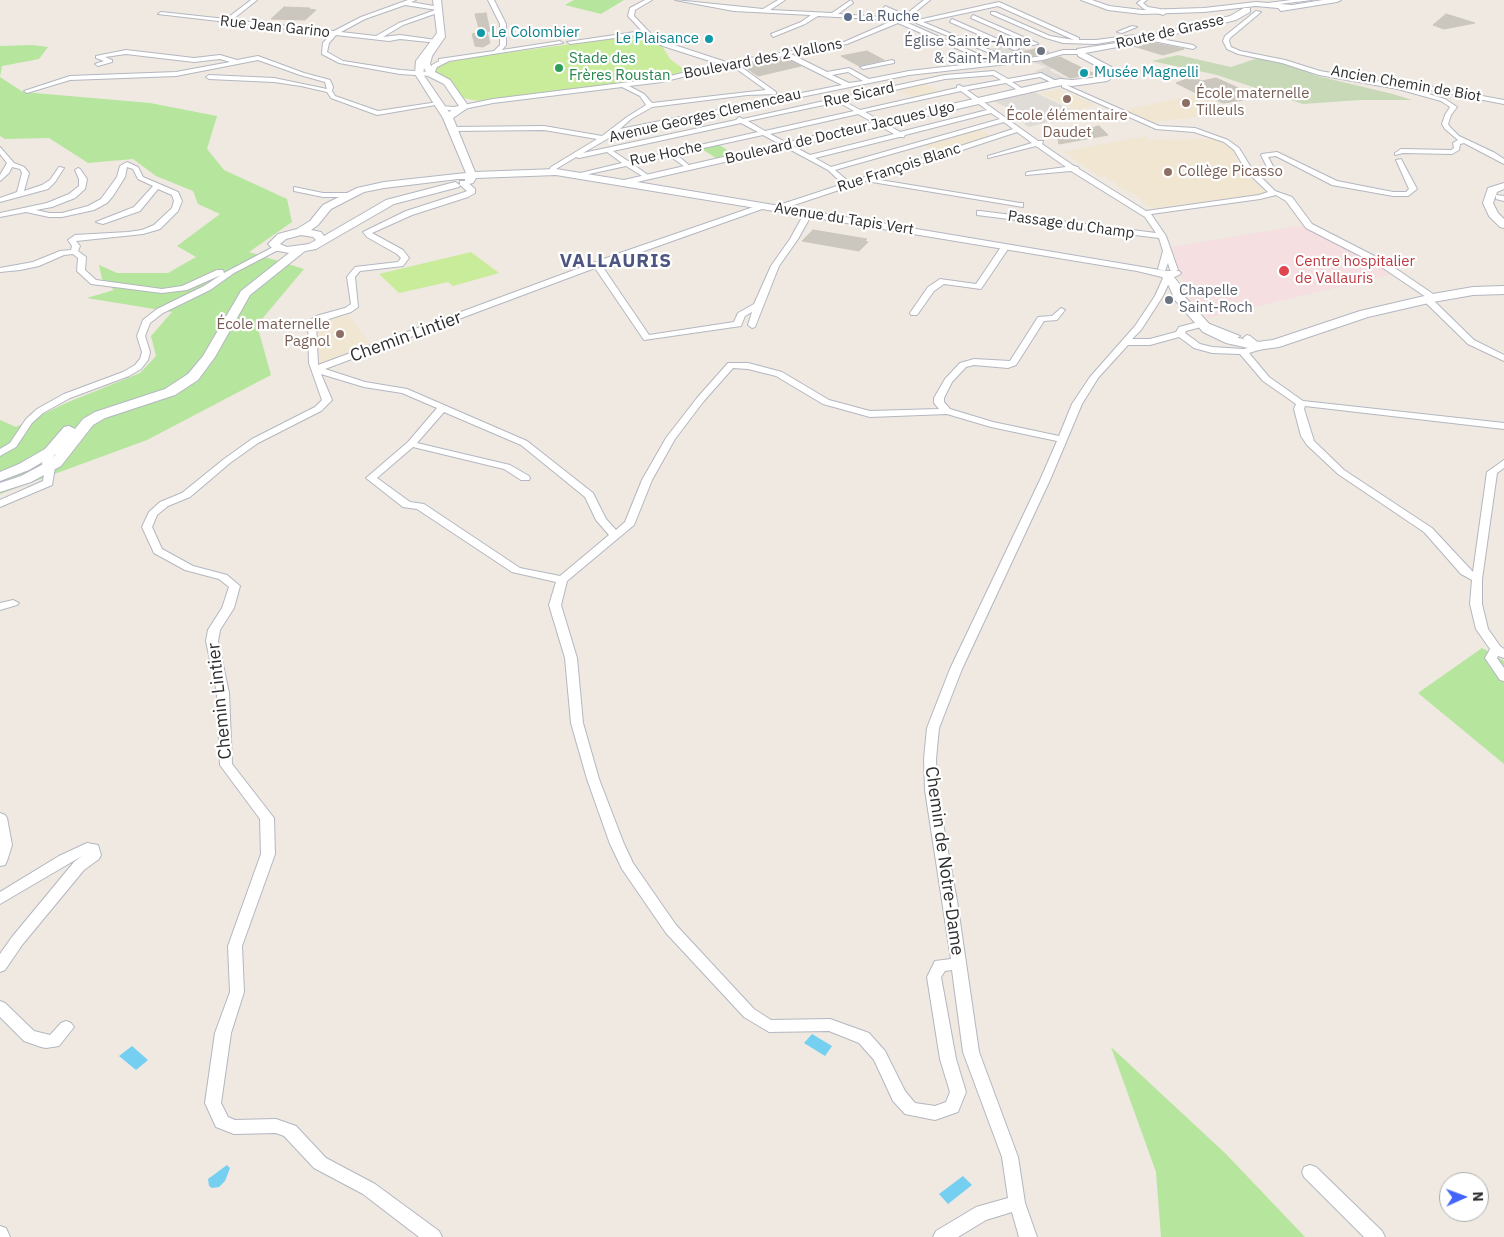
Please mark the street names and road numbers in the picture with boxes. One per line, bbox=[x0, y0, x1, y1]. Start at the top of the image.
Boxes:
street label: Route de Grasse bbox=[1114, 11, 1226, 53]
street label: Rue Jean Garino bbox=[219, 12, 331, 42]
street label: Boulevard des 2 Vallons bbox=[682, 35, 844, 83]
street label: Ancien Chemin de Biot bbox=[1329, 62, 1483, 106]
street label: Rue Sicard bbox=[822, 79, 896, 111]
street label: Avenue Georges Clemenceau bbox=[607, 85, 803, 147]
street label: Boulevard de Docteur Jacques Ugo bbox=[723, 98, 957, 168]
street label: Rue Hoche bbox=[628, 138, 704, 170]
street label: Rue François Blanc bbox=[835, 140, 963, 196]
street label: Avenue du Tapis Vert bbox=[773, 199, 915, 239]
street label: Passage du Champ bbox=[1007, 207, 1135, 243]
street label: Chemin Lintier bbox=[347, 307, 465, 367]
street label: Chemin Lintier bbox=[203, 642, 237, 760]
street label: Chemin de Notre-Dame bbox=[920, 765, 968, 957]

